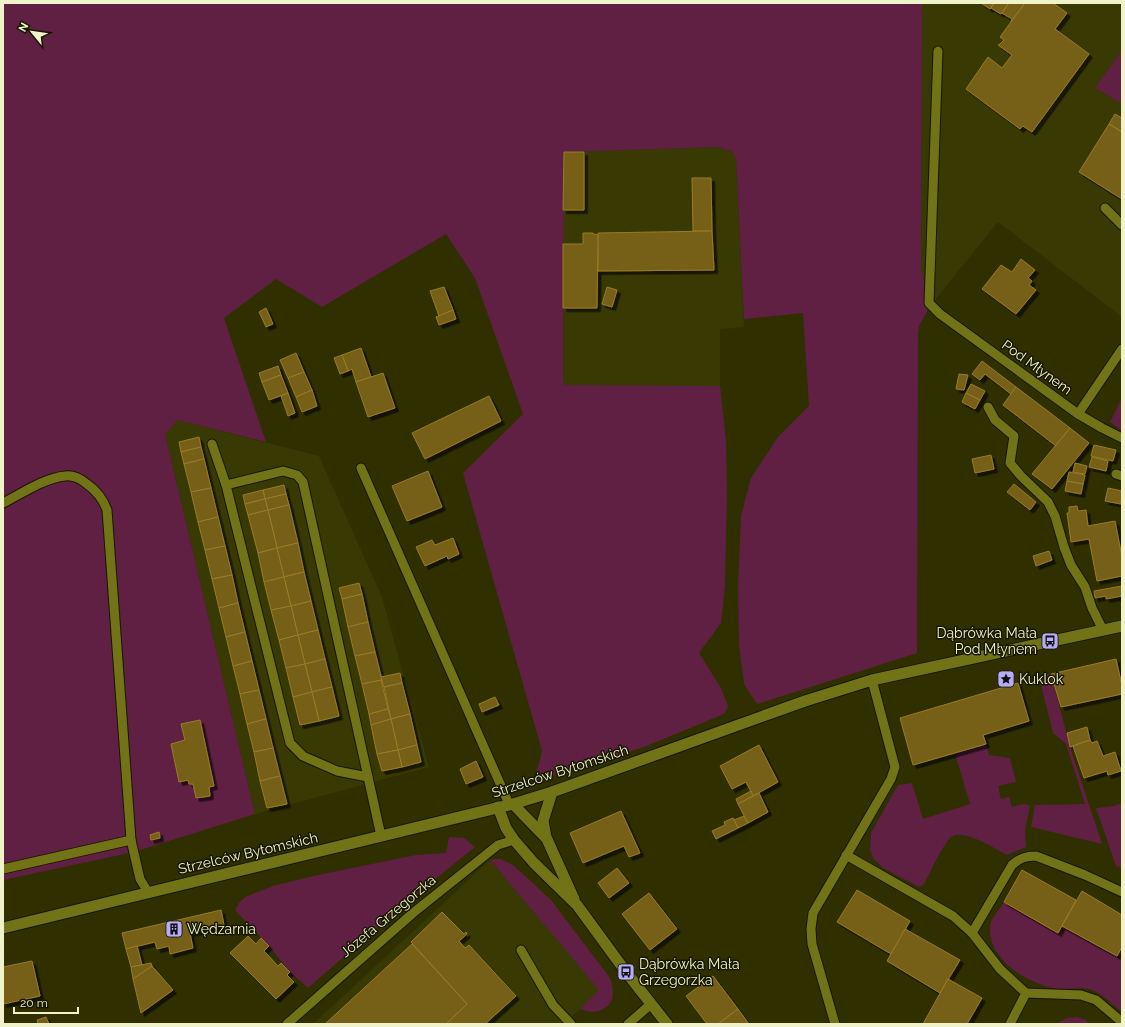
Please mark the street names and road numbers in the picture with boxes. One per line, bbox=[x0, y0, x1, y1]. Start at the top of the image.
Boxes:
street label: Pod Młynem bbox=[999, 336, 1075, 398]
street label: Strzelców Bytomskich bbox=[490, 741, 630, 801]
street label: Strzelców Bytomskich bbox=[177, 829, 319, 877]
street label: Józefa Grzegorzka bbox=[337, 872, 439, 960]

